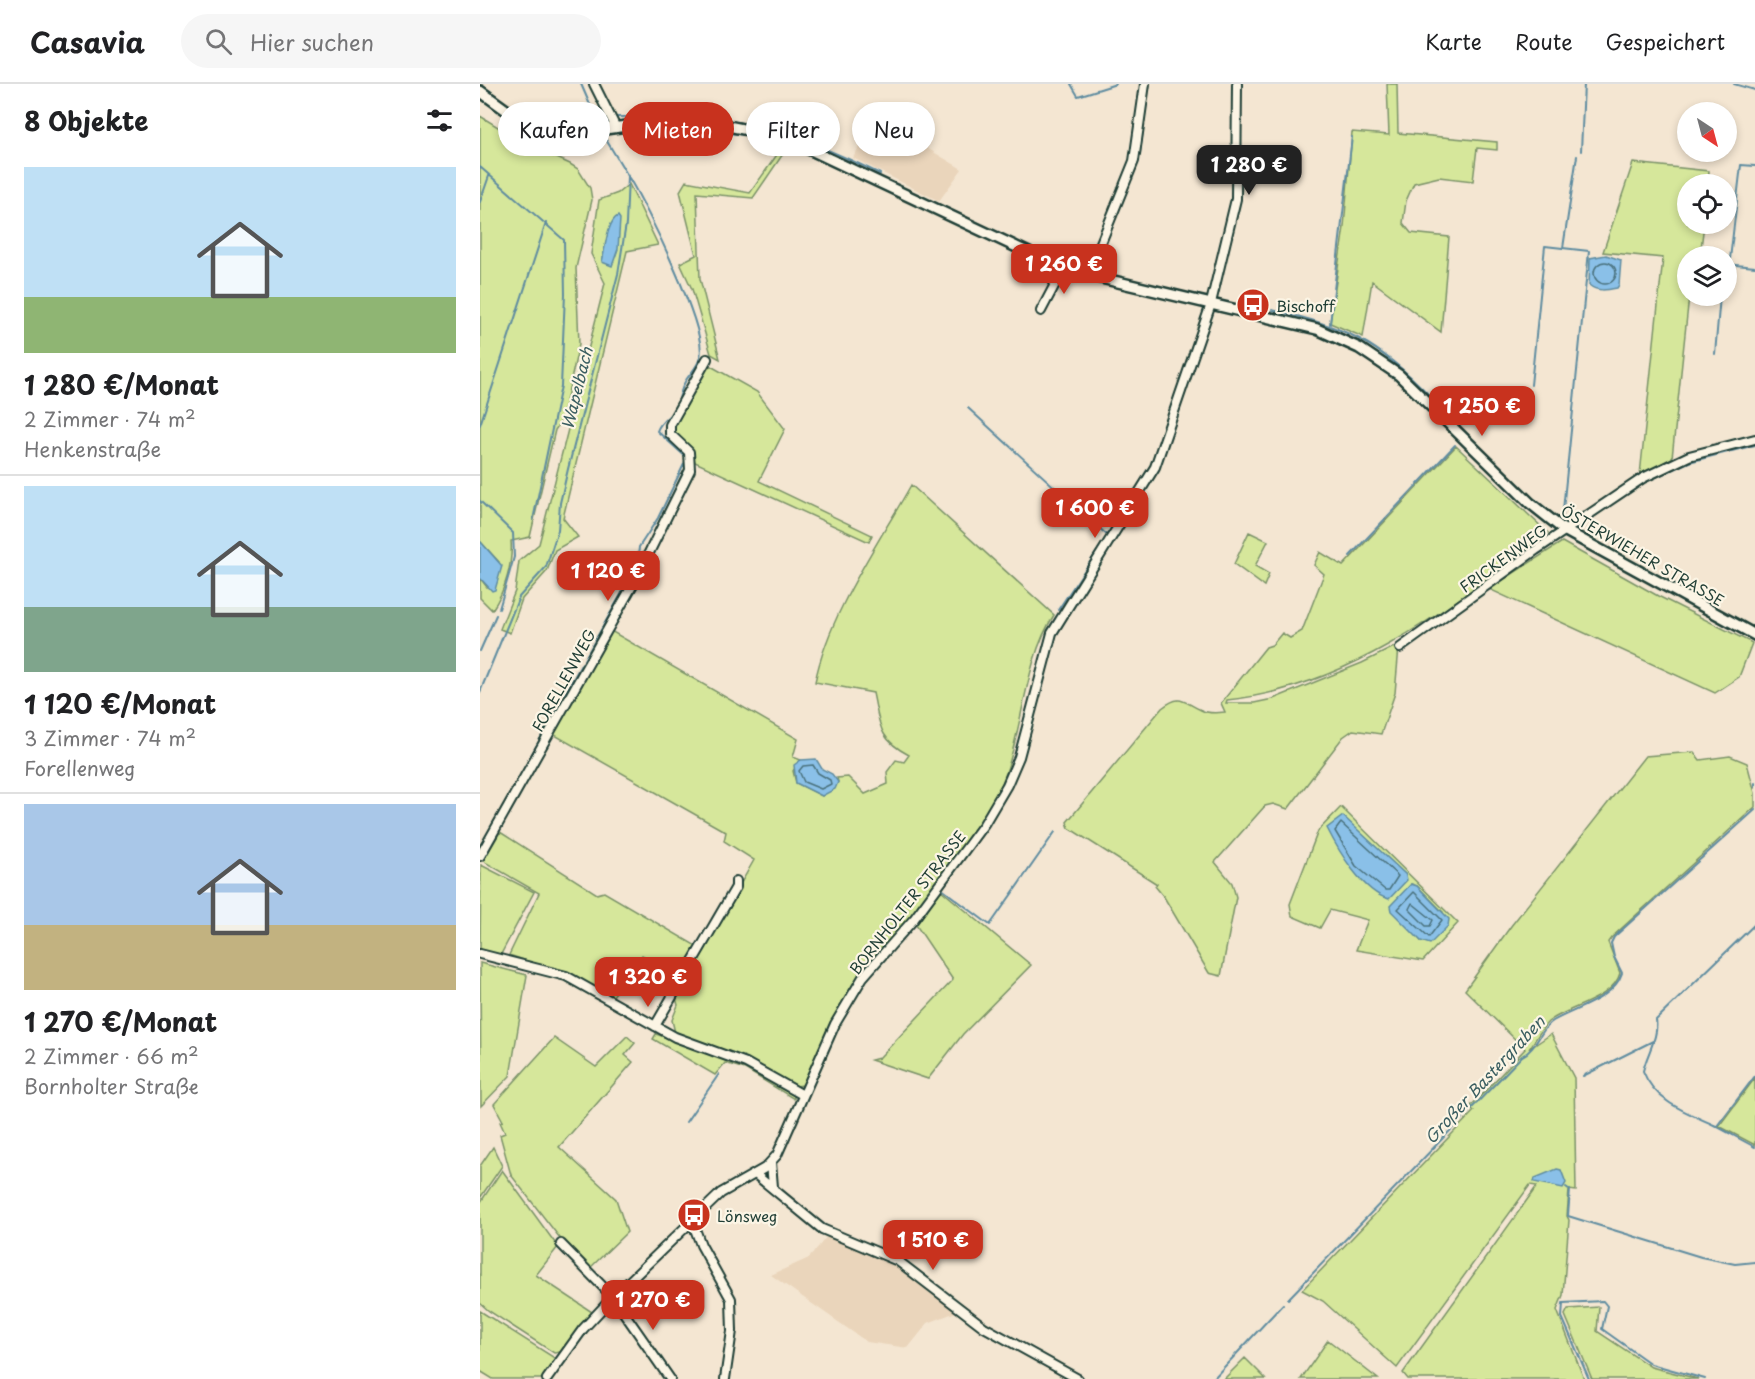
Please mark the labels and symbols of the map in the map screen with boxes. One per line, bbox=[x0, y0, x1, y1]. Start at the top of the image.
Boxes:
north arrow bbox=[1677, 102, 1737, 162]
pin: 1 280 € bbox=[1194, 145, 1304, 196]
pin: 1 260 € bbox=[1009, 244, 1119, 295]
bus stop icon: Bischoff bbox=[1235, 287, 1271, 323]
place label: Bischoff bbox=[1276, 294, 1336, 317]
water label: Wapelbach bbox=[554, 344, 598, 432]
pin: 1 250 € bbox=[1427, 386, 1537, 437]
pin: 1 600 € bbox=[1040, 488, 1150, 539]
street label: ÖSTERWIEHER STRASSE bbox=[1557, 499, 1729, 611]
street label: FRICKENWEG bbox=[1454, 518, 1552, 598]
pin: 1 120 € bbox=[553, 551, 663, 602]
street label: FORELLENWEG bbox=[525, 625, 601, 735]
street label: BORNHOLTER STRASSE bbox=[843, 825, 971, 979]
pin: 1 320 € bbox=[593, 957, 703, 1008]
water label: Großer Bastergraben bbox=[1418, 1009, 1550, 1148]
bus stop icon: Lönsweg bbox=[676, 1197, 712, 1233]
place label: Lönsweg bbox=[717, 1204, 777, 1227]
pin: 1 510 € bbox=[878, 1220, 988, 1271]
pin: 1 270 € bbox=[598, 1280, 708, 1331]

